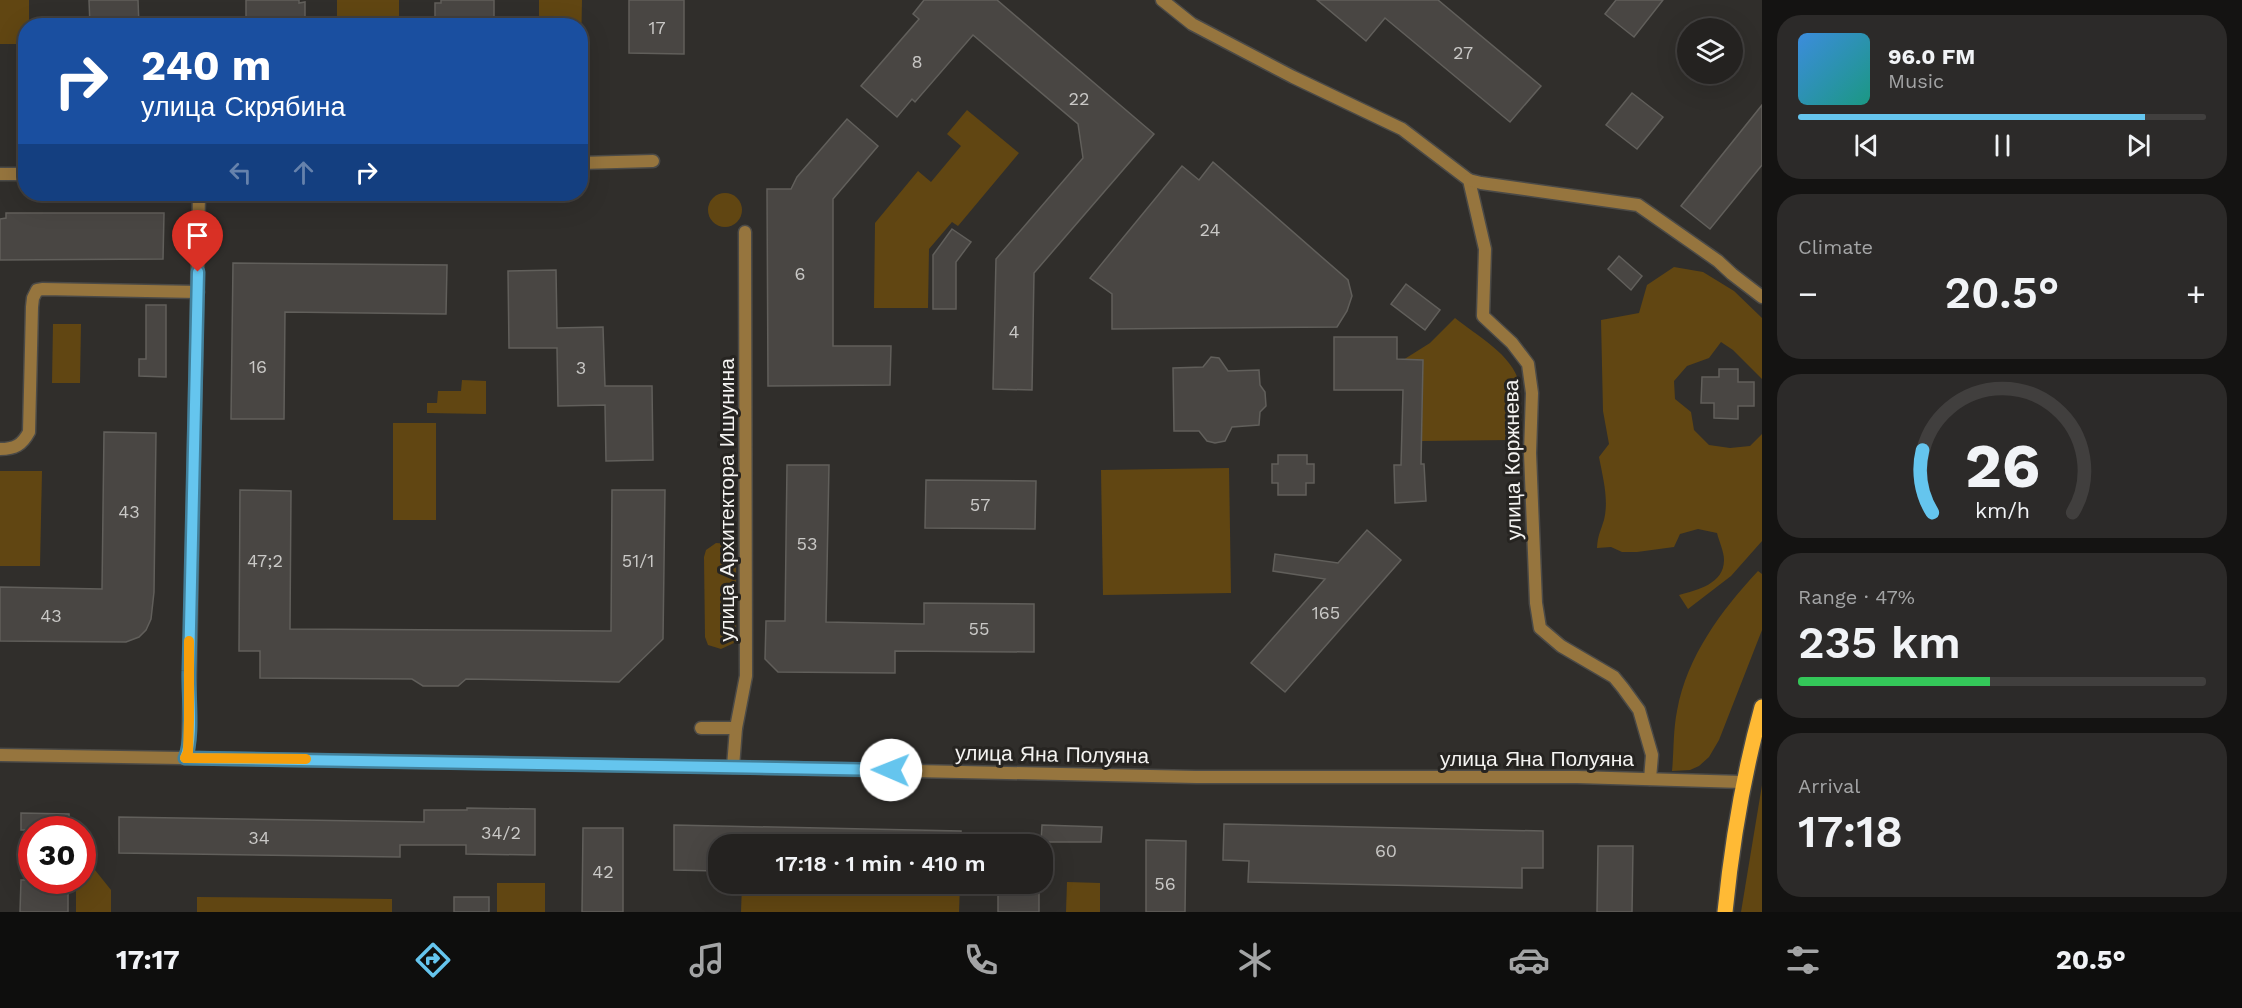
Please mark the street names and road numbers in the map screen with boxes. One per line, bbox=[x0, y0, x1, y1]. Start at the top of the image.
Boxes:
street label: улица Архитектора Ишунина bbox=[714, 358, 739, 642]
street label: улица Коржнева bbox=[1498, 379, 1526, 540]
street label: улица Яна Полуяна bbox=[955, 740, 1150, 768]
street label: улица Яна Полуяна bbox=[1440, 746, 1634, 771]

